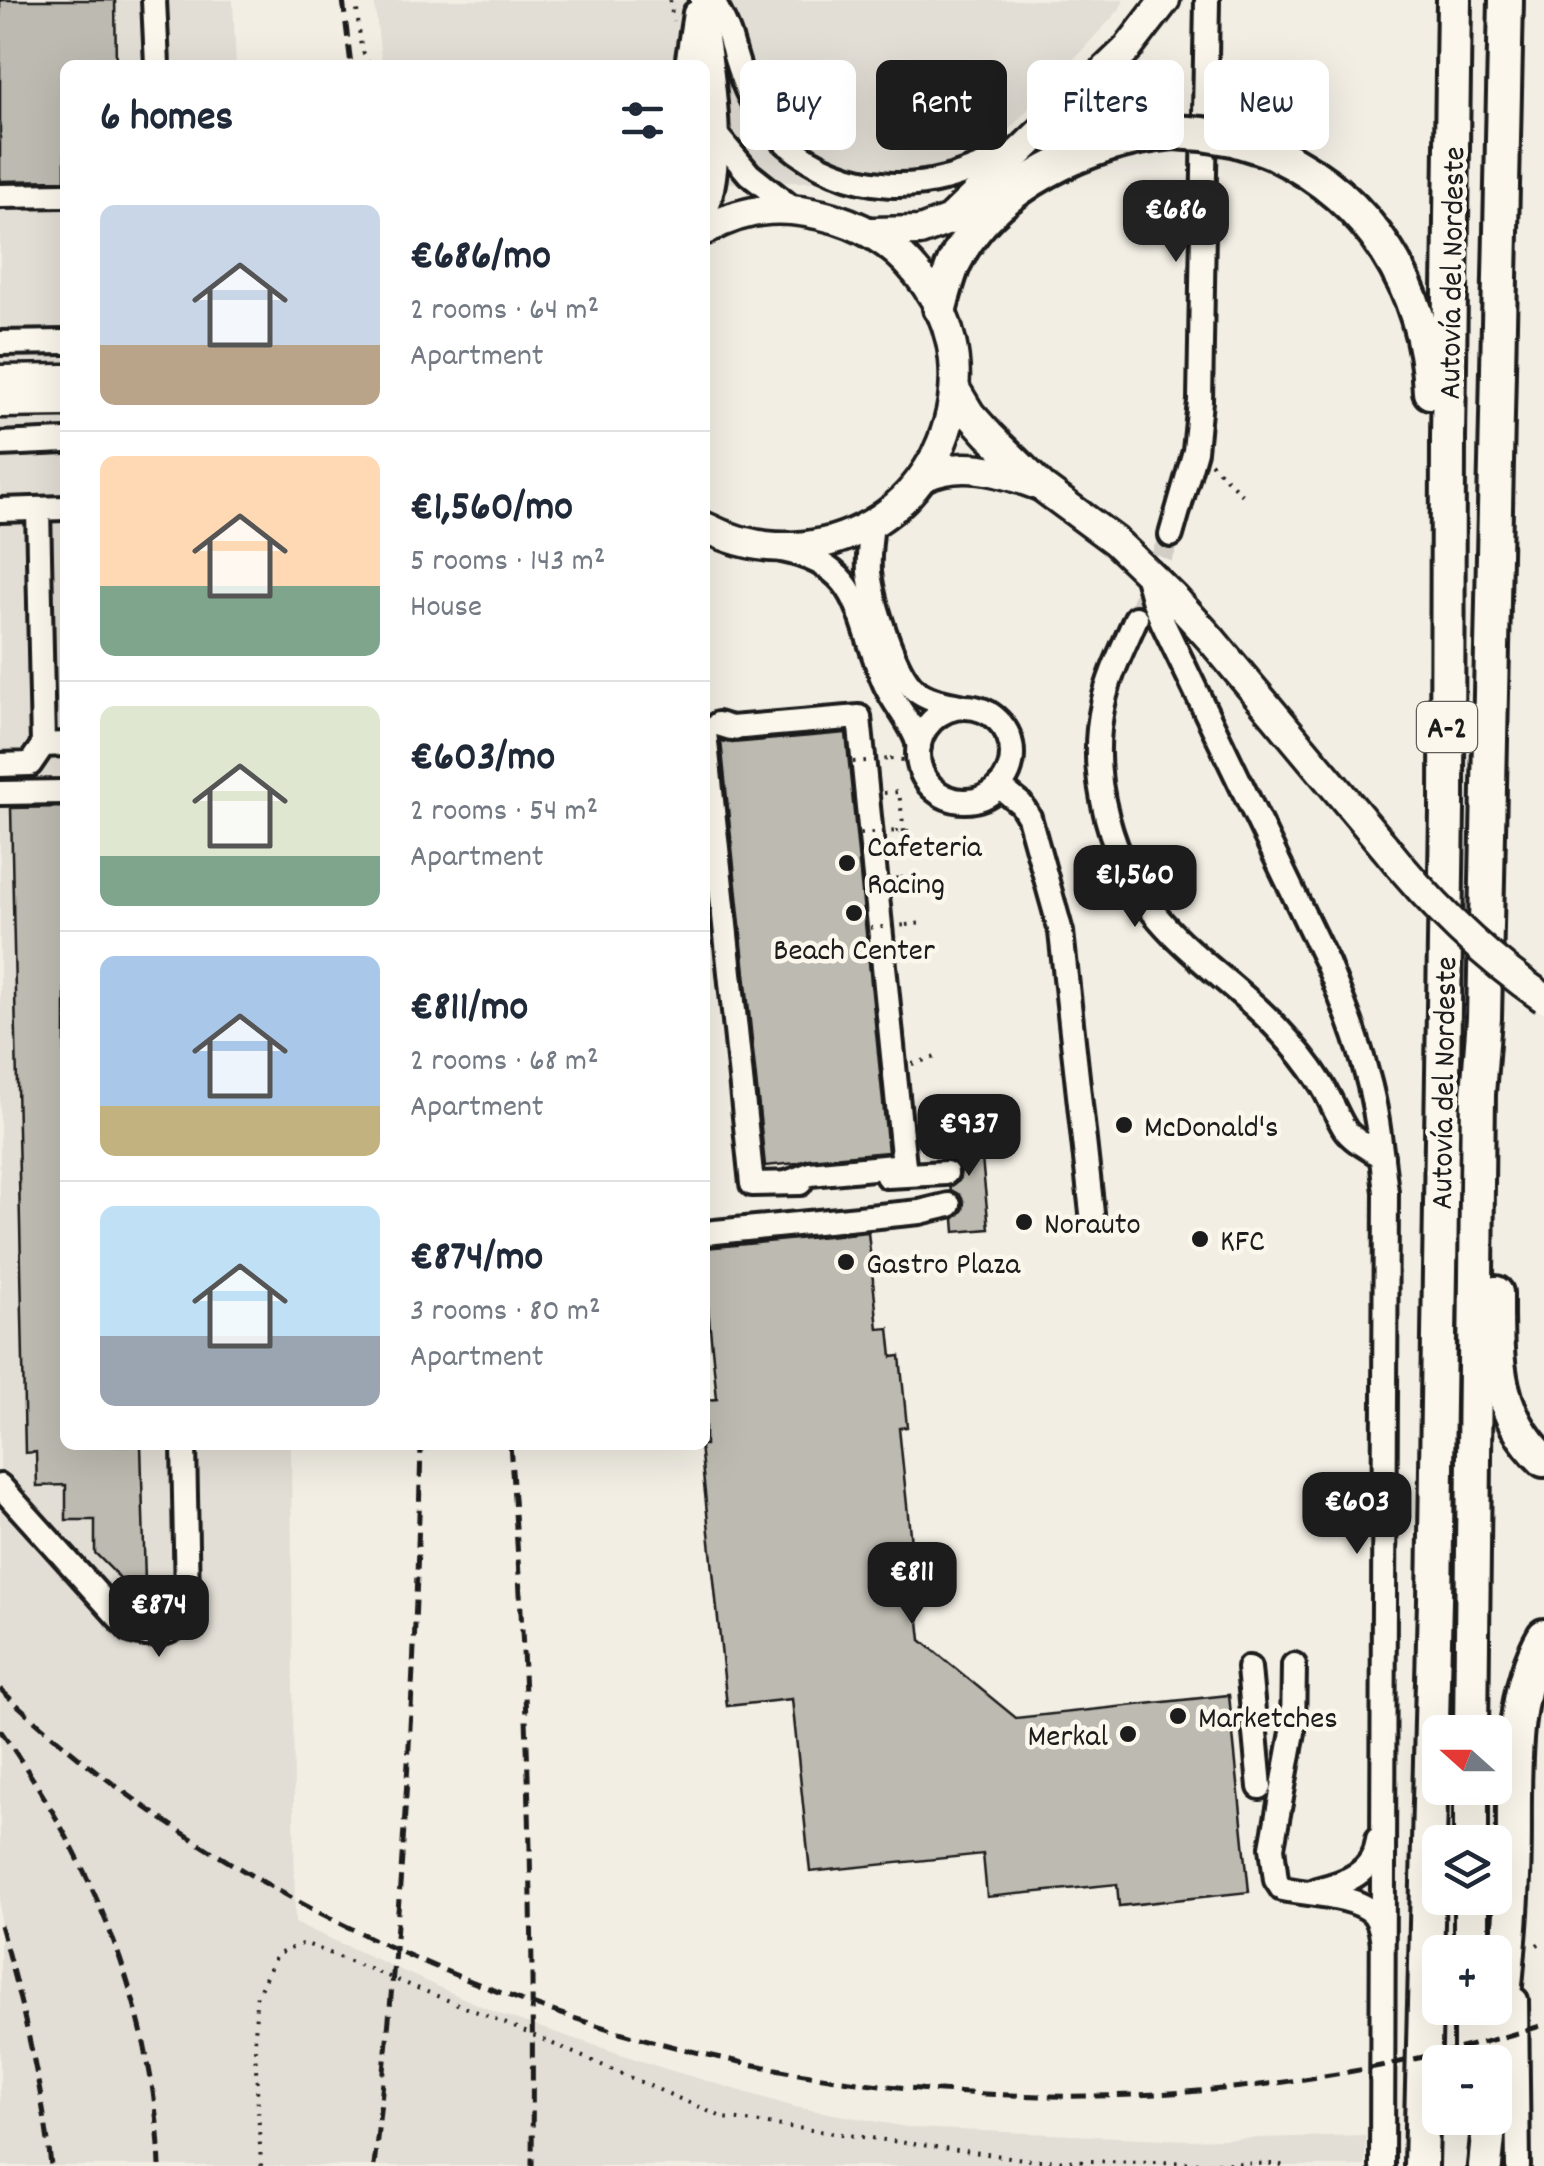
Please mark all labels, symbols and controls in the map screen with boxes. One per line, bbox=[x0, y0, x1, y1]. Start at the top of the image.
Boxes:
chip: Buy bbox=[740, 60, 856, 150]
chip: Rent bbox=[876, 60, 1007, 150]
chip: Filters bbox=[1027, 60, 1184, 150]
chip: New bbox=[1204, 60, 1329, 150]
text: 6 homes bbox=[100, 90, 233, 150]
icon: filters bbox=[615, 93, 670, 148]
street label: Autovía del Nordeste bbox=[1430, 146, 1480, 400]
pin: €686 bbox=[1117, 180, 1235, 265]
text: €686 bbox=[1145, 189, 1207, 235]
text: €686/mo bbox=[410, 229, 551, 289]
icon: home bbox=[180, 245, 300, 365]
text: 2 rooms · 64 m² bbox=[410, 289, 599, 335]
text: Apartment bbox=[410, 335, 544, 381]
text: €1,560/mo bbox=[410, 480, 573, 540]
icon: home bbox=[180, 496, 300, 616]
text: 5 rooms · 143 m² bbox=[410, 540, 605, 586]
text: House bbox=[410, 586, 482, 632]
road number: A-2 bbox=[1417, 702, 1477, 752]
text: €603/mo bbox=[410, 730, 555, 790]
icon: home bbox=[180, 746, 300, 866]
text: 2 rooms · 54 m² bbox=[410, 790, 598, 836]
place label: Cafeteria Racing bbox=[867, 827, 983, 910]
text: Apartment bbox=[410, 836, 544, 882]
pin: €1,560 bbox=[1054, 845, 1216, 930]
marker: Cafeteria Racing bbox=[836, 852, 858, 874]
text: €1,560 bbox=[1096, 854, 1174, 900]
marker: Beach Center bbox=[843, 902, 865, 924]
place label: Beach Center bbox=[773, 930, 935, 976]
street label: Autovía del Nordeste bbox=[1422, 956, 1472, 1210]
text: €811/mo bbox=[410, 980, 528, 1040]
icon: home bbox=[180, 996, 300, 1116]
text: 2 rooms · 68 m² bbox=[410, 1040, 599, 1086]
text: Apartment bbox=[410, 1086, 544, 1132]
pin: €937 bbox=[910, 1094, 1028, 1179]
text: €937 bbox=[940, 1103, 998, 1149]
place label: McDonald's bbox=[1144, 1107, 1279, 1153]
marker: McDonald's bbox=[1113, 1114, 1135, 1136]
place label: Norauto bbox=[1044, 1204, 1141, 1250]
marker: Norauto bbox=[1013, 1211, 1035, 1233]
place label: KFC bbox=[1220, 1221, 1265, 1267]
marker: KFC bbox=[1189, 1228, 1211, 1250]
text: €874/mo bbox=[410, 1230, 543, 1290]
place label: Gastro Plaza bbox=[866, 1244, 1021, 1290]
icon: home bbox=[180, 1246, 300, 1366]
marker: Gastro Plaza bbox=[835, 1251, 857, 1273]
text: 3 rooms · 80 m² bbox=[410, 1290, 601, 1336]
text: Apartment bbox=[410, 1336, 544, 1382]
pin: €603 bbox=[1298, 1472, 1416, 1557]
text: €603 bbox=[1324, 1481, 1390, 1527]
pin: €811 bbox=[853, 1542, 971, 1627]
text: €811 bbox=[890, 1551, 934, 1597]
pin: €874 bbox=[100, 1575, 218, 1660]
text: €874 bbox=[131, 1584, 187, 1630]
place label: Marketches bbox=[1198, 1698, 1338, 1744]
marker: Marketches bbox=[1167, 1705, 1189, 1727]
north arrow bbox=[1422, 1715, 1512, 1805]
map controls bbox=[1422, 1715, 1512, 2135]
place label: Merkal bbox=[1028, 1716, 1108, 1762]
marker: Merkal bbox=[1117, 1723, 1139, 1745]
button: layers bbox=[1422, 1825, 1512, 1915]
button: + bbox=[1422, 1935, 1512, 2025]
button: − bbox=[1422, 2045, 1512, 2135]

